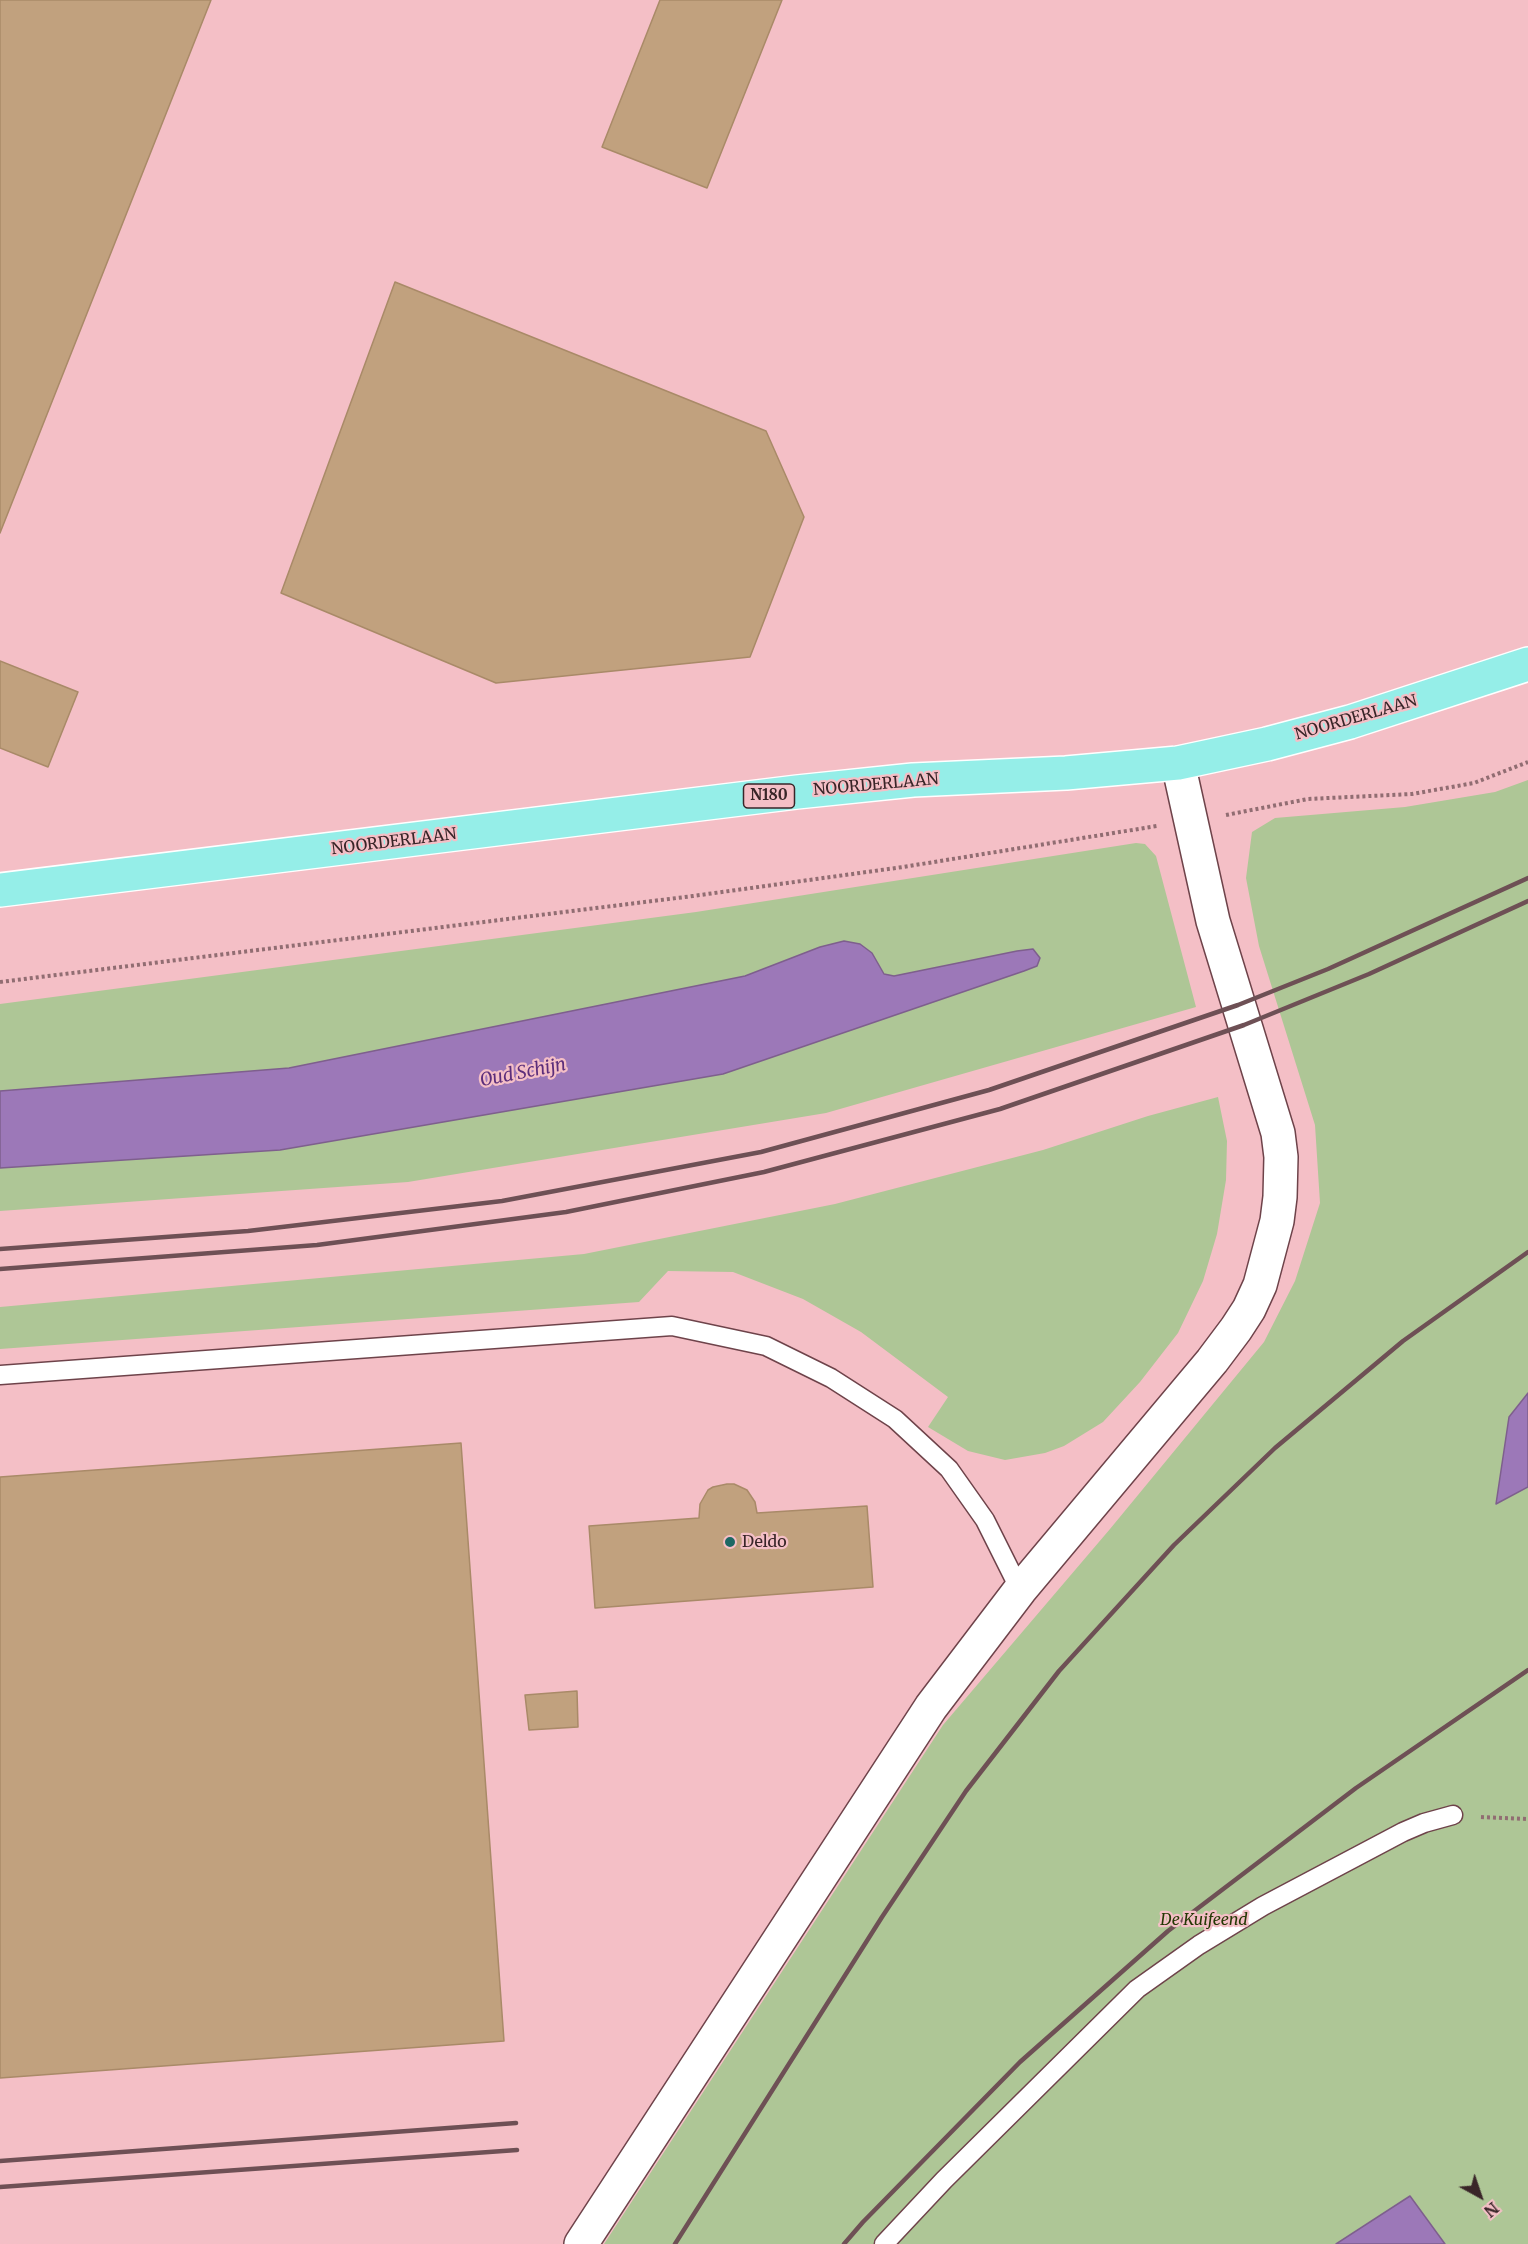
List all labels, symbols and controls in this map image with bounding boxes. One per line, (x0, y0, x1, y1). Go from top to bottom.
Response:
street label: NOORDERLAAN (1293, 691, 1419, 745)
street label: NOORDERLAAN (812, 770, 940, 800)
road number: N180 (744, 784, 794, 808)
street label: NOORDERLAAN (330, 825, 458, 859)
water label: Oud Schijn (478, 1054, 568, 1092)
place label: Deldo (742, 1532, 787, 1552)
marker: Deldo (723, 1535, 737, 1549)
park label: De Kuifeend (1160, 1910, 1248, 1930)
north arrow (1450, 2166, 1510, 2226)
text: N (1480, 2198, 1503, 2222)

